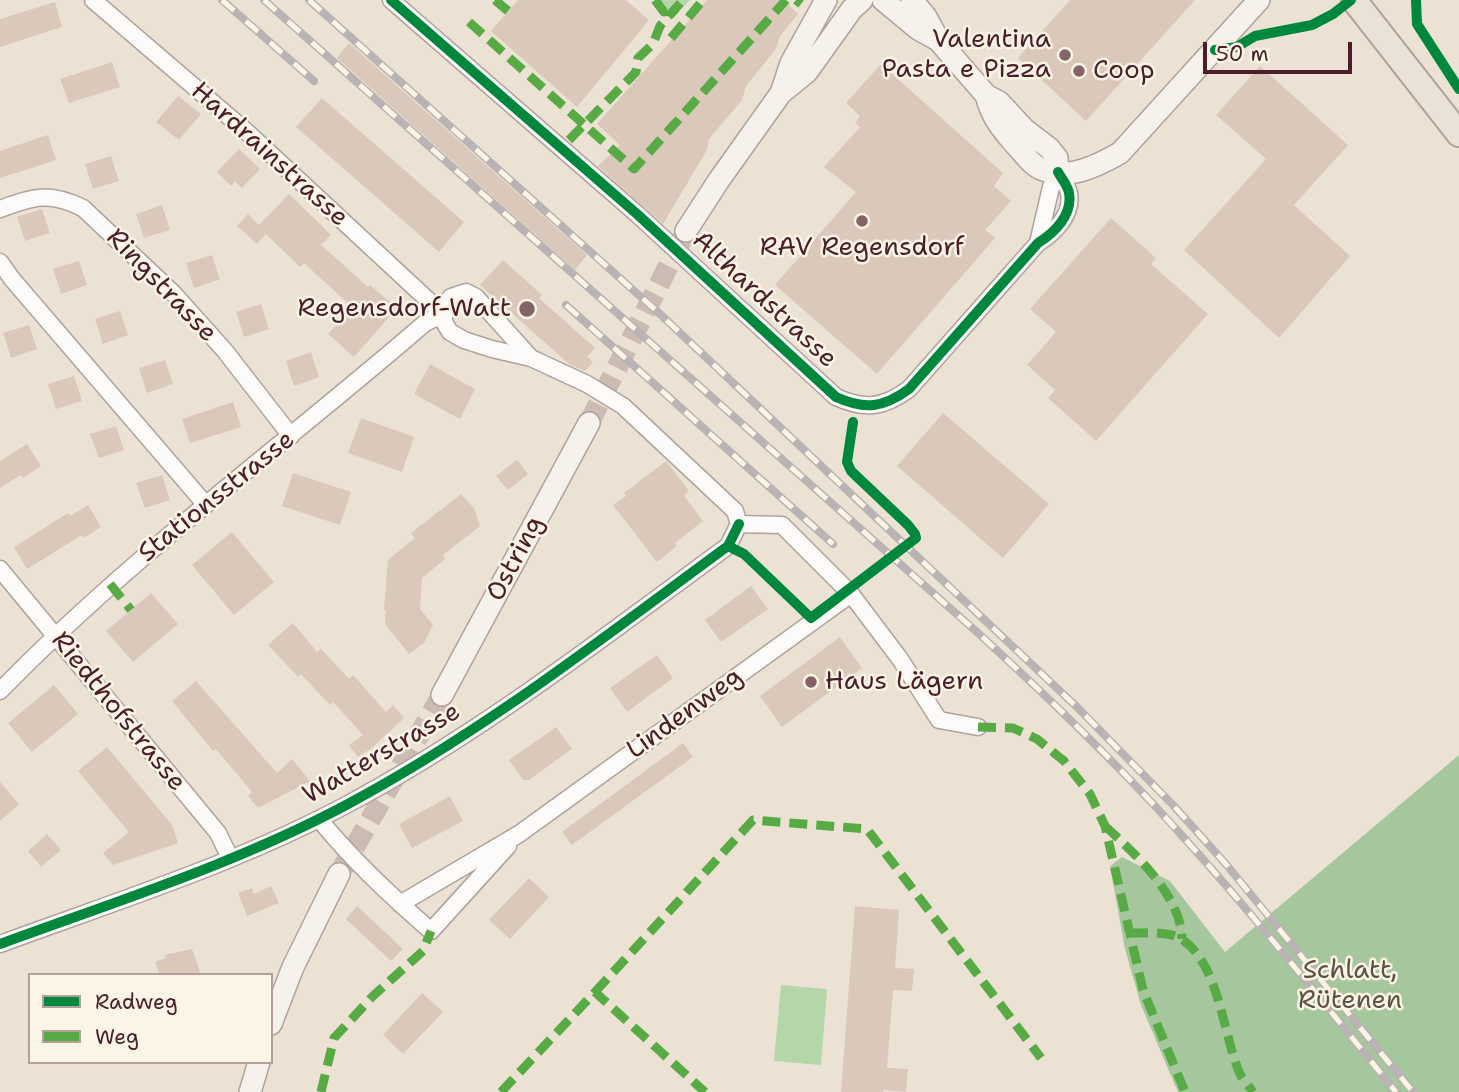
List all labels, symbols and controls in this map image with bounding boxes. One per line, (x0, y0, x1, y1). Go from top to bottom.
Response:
place label: Valentina Pasta e Pizza (882, 24, 1051, 86)
scale bar (1207, 28, 1356, 72)
text: 50 m (1216, 40, 1269, 68)
marker: Valentina Pasta e Pizza (1057, 47, 1073, 63)
place label: Coop (1093, 55, 1155, 87)
marker: Coop (1071, 63, 1087, 79)
street label: Hardrainstrasse (184, 76, 354, 234)
marker: RAV Regensdorf (854, 213, 870, 229)
street label: Ringstrasse (99, 223, 223, 349)
street label: Althardstrasse (685, 225, 843, 375)
place label: RAV Regensdorf (760, 232, 964, 264)
place label: Regensdorf-Watt (298, 293, 511, 325)
marker: Regensdorf-Watt (517, 299, 537, 319)
street label: Stationsstrasse (133, 424, 301, 570)
street label: Ostring (481, 511, 551, 607)
street label: Riedthofstrasse (44, 626, 192, 798)
street label: Lindenweg (621, 662, 749, 766)
place label: Haus Lägern (825, 666, 983, 698)
marker: Haus Lägern (803, 674, 819, 690)
street label: Watterstrasse (298, 696, 466, 812)
park label: Schlatt, Rütenen (1298, 955, 1402, 1016)
legend (28, 973, 273, 1064)
text: Radweg (95, 988, 178, 1016)
text: Weg (95, 1023, 139, 1051)

